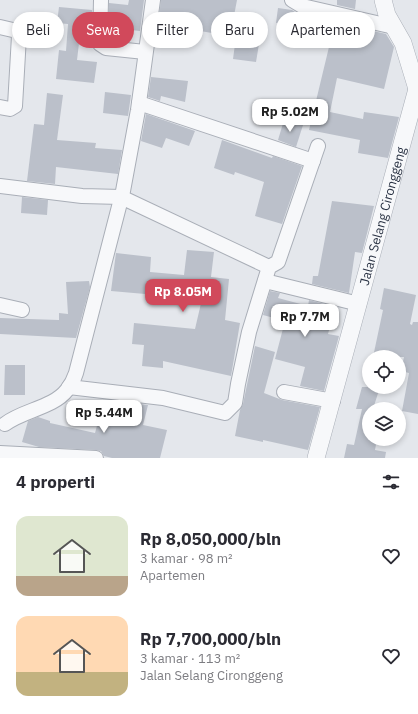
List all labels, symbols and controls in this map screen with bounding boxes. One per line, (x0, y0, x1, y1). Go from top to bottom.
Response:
chip: Beli (12, 12, 64, 48)
chip: Sewa (72, 12, 134, 48)
chip: Filter (142, 12, 203, 48)
chip: Baru (211, 12, 268, 48)
chip: Apartemen (276, 12, 375, 48)
pin: Rp 5.02M (249, 99, 331, 133)
text: Rp 5.02M (261, 103, 319, 120)
street label: Jalan Selang Cironggeng (356, 145, 410, 287)
pin: Rp 8.05M (142, 279, 224, 313)
text: Rp 8.05M (154, 283, 212, 300)
pin: Rp 7.7M (268, 304, 342, 338)
text: Rp 7.7M (280, 308, 330, 325)
map controls (362, 350, 406, 446)
button: locate (362, 350, 406, 394)
pin: Rp 5.44M (63, 400, 145, 434)
button: layers (362, 402, 406, 446)
text: Rp 5.44M (75, 404, 133, 421)
text: 4 properti (16, 471, 95, 493)
icon: filters (380, 471, 402, 493)
text: Rp 8,050,000/bln (140, 528, 281, 550)
icon: home (48, 532, 96, 580)
icon: heart (380, 545, 402, 567)
text: 3 kamar · 98 m² (140, 550, 233, 567)
text: Apartemen (140, 567, 205, 584)
text: Rp 7,700,000/bln (140, 628, 281, 650)
icon: home (48, 632, 96, 680)
icon: heart (380, 645, 402, 667)
text: 3 kamar · 113 m² (140, 650, 240, 667)
text: Jalan Selang Cironggeng (140, 667, 283, 684)

